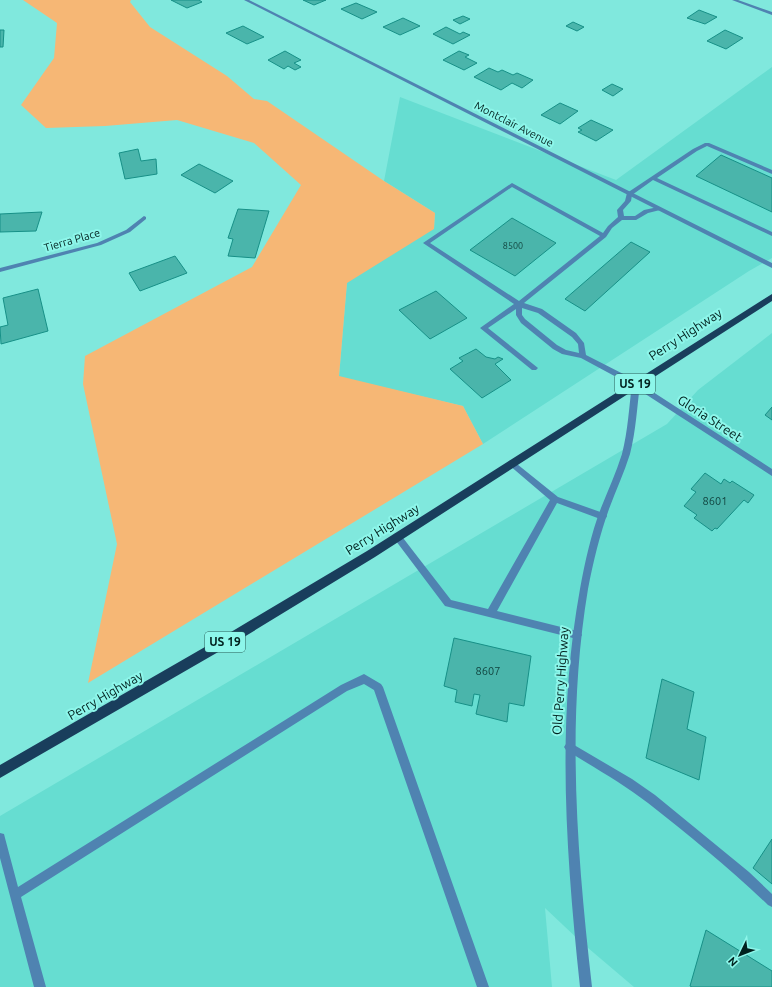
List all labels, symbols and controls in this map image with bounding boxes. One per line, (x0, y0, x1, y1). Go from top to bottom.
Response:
street label: Montclair Avenue (473, 99, 555, 149)
street label: Tierra Place (43, 226, 101, 254)
house number: 8500 (503, 241, 523, 251)
street label: Perry Highway (646, 305, 724, 363)
road number: US 19 (615, 374, 655, 394)
street label: Gloria Street (675, 392, 745, 444)
house number: 8601 (703, 495, 727, 507)
street label: Perry Highway (343, 501, 421, 557)
street label: Old Perry Highway (549, 627, 571, 735)
road number: US 19 (205, 632, 245, 652)
house number: 8607 (476, 665, 500, 677)
street label: Perry Highway (65, 668, 145, 722)
north arrow (720, 935, 760, 975)
text: N (725, 955, 740, 969)

